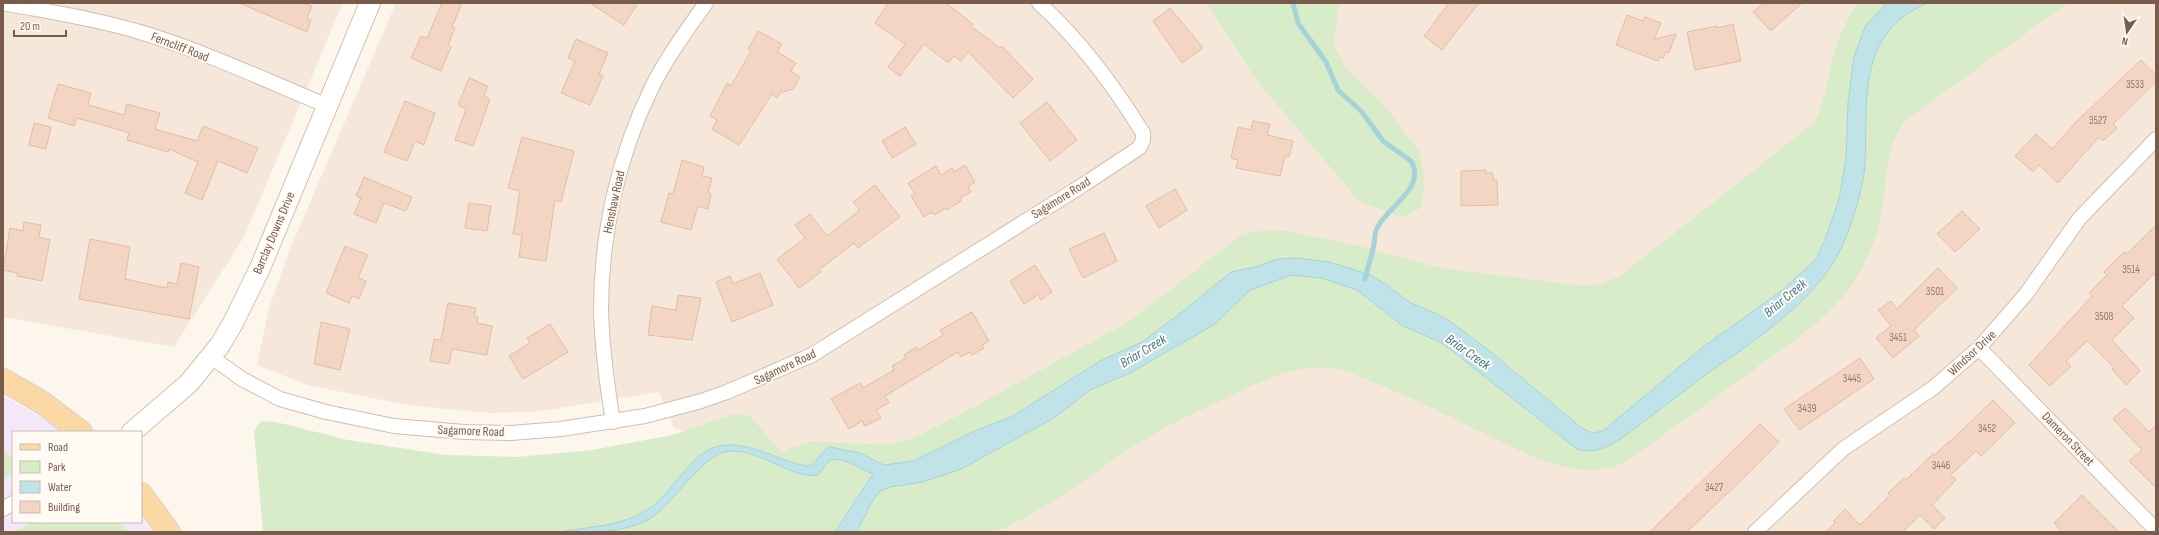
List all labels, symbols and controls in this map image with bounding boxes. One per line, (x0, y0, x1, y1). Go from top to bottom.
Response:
scale bar (14, 12, 66, 38)
north arrow (2107, 12, 2147, 52)
text: 20 m (20, 19, 40, 34)
street label: Ferncliff Road (149, 29, 211, 65)
text: N (2120, 34, 2129, 48)
house number: 3533 (2126, 78, 2145, 91)
house number: 3527 (2089, 114, 2108, 127)
street label: Henshaw Road (600, 169, 628, 235)
street label: Sagamore Road (1028, 174, 1094, 222)
street label: Barclay Downs Drive (249, 189, 299, 277)
house number: 3514 (2122, 263, 2140, 276)
water label: Briar Creek (1760, 275, 1811, 321)
house number: 3501 (1926, 285, 1944, 298)
house number: 3508 (2095, 310, 2114, 323)
street label: Windsor Drive (1944, 327, 2000, 379)
water label: Briar Creek (1117, 330, 1170, 371)
water label: Briar Creek (1442, 330, 1494, 374)
house number: 3451 (1889, 331, 1907, 344)
street label: Sagamore Road (751, 346, 819, 388)
house number: 3445 (1843, 372, 1861, 385)
house number: 3439 (1798, 402, 1816, 415)
street label: Dameron Street (2038, 409, 2098, 469)
street label: Sagamore Road (437, 422, 505, 440)
house number: 3452 (1978, 422, 1997, 435)
legend (12, 431, 142, 523)
text: Road (48, 440, 68, 455)
house number: 3446 (1932, 459, 1951, 472)
text: Park (48, 460, 66, 475)
text: Water (48, 480, 72, 495)
house number: 3427 (1705, 481, 1724, 494)
text: Building (48, 500, 80, 515)

